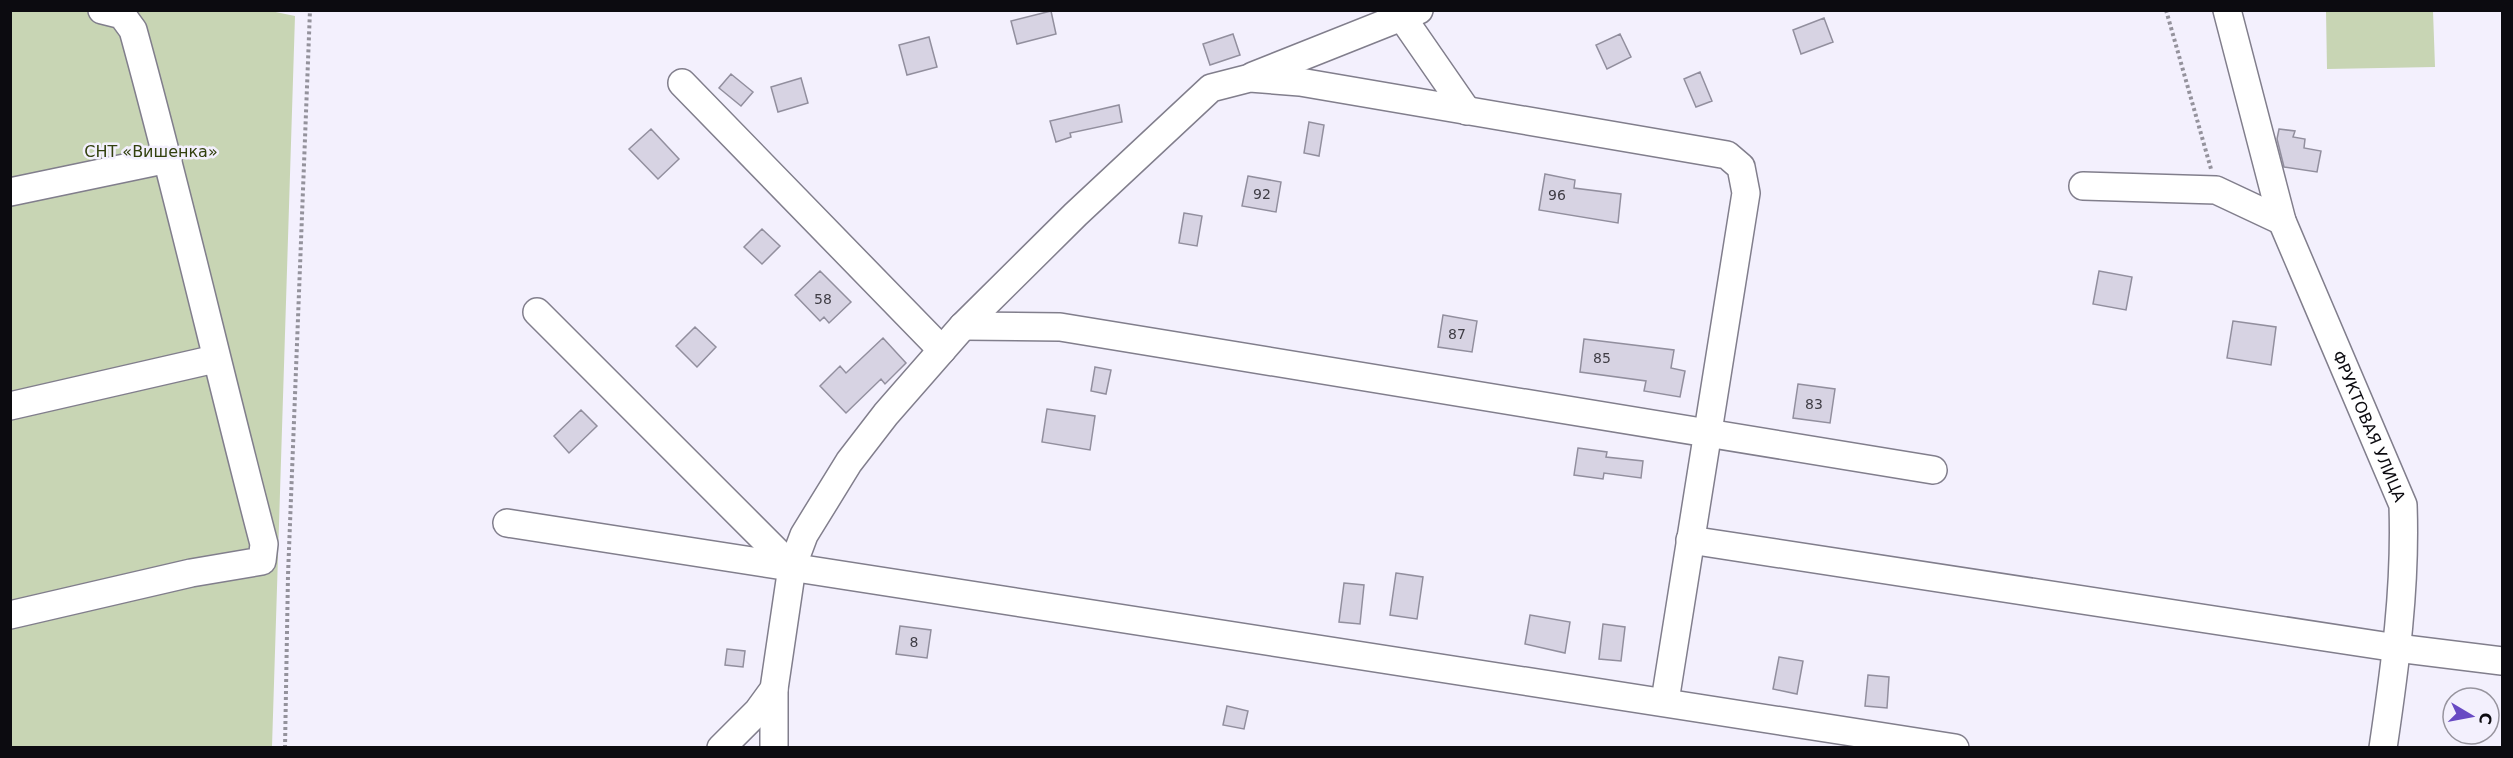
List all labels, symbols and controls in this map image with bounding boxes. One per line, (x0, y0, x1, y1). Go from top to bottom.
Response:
park label: СНТ «Вишенка» (84, 142, 218, 161)
house number: 92 (1253, 186, 1271, 202)
house number: 96 (1548, 187, 1566, 203)
house number: 58 (814, 291, 832, 307)
house number: 87 (1448, 326, 1466, 342)
street label: ФРУКТОВАЯ УЛИЦА (2329, 348, 2410, 504)
house number: 85 (1593, 350, 1611, 366)
house number: 83 (1805, 396, 1823, 412)
house number: 8 (910, 634, 918, 650)
north arrow (2441, 686, 2501, 746)
text: С (2475, 711, 2496, 726)

